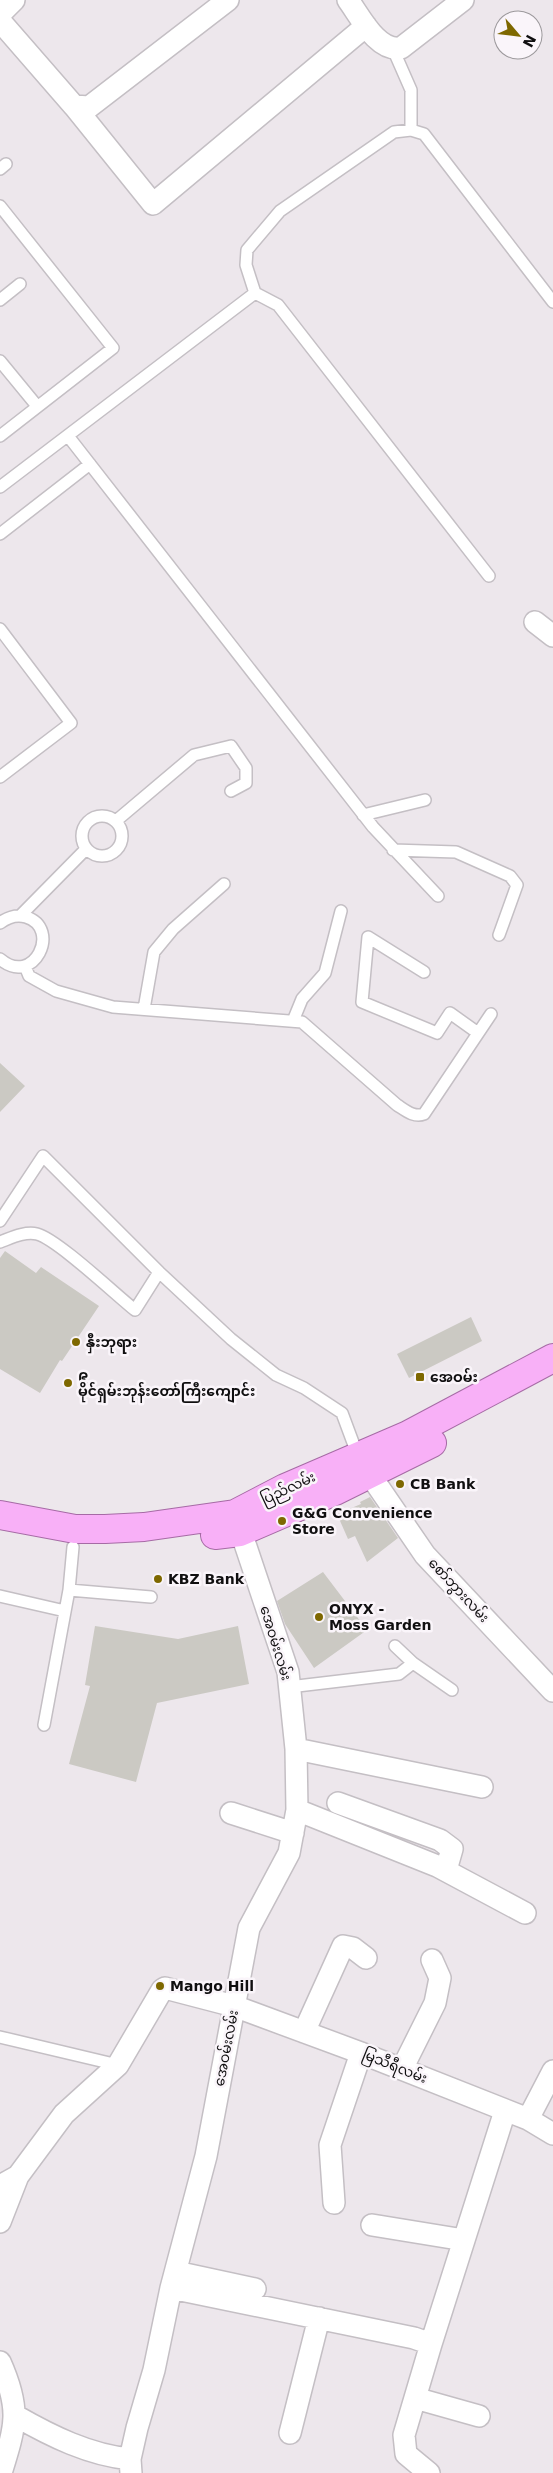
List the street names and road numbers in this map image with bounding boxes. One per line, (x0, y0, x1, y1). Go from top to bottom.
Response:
street label: ပြည်လမ်း (257, 1467, 319, 1511)
street label: စော်ဘွားလမ်း (423, 1553, 494, 1627)
street label: အေဝမ်းလမ်း (257, 1603, 297, 1682)
street label: အေဝမ်းလမ်း (209, 2008, 241, 2088)
street label: မြသီရီလမ်း (359, 2044, 430, 2090)

